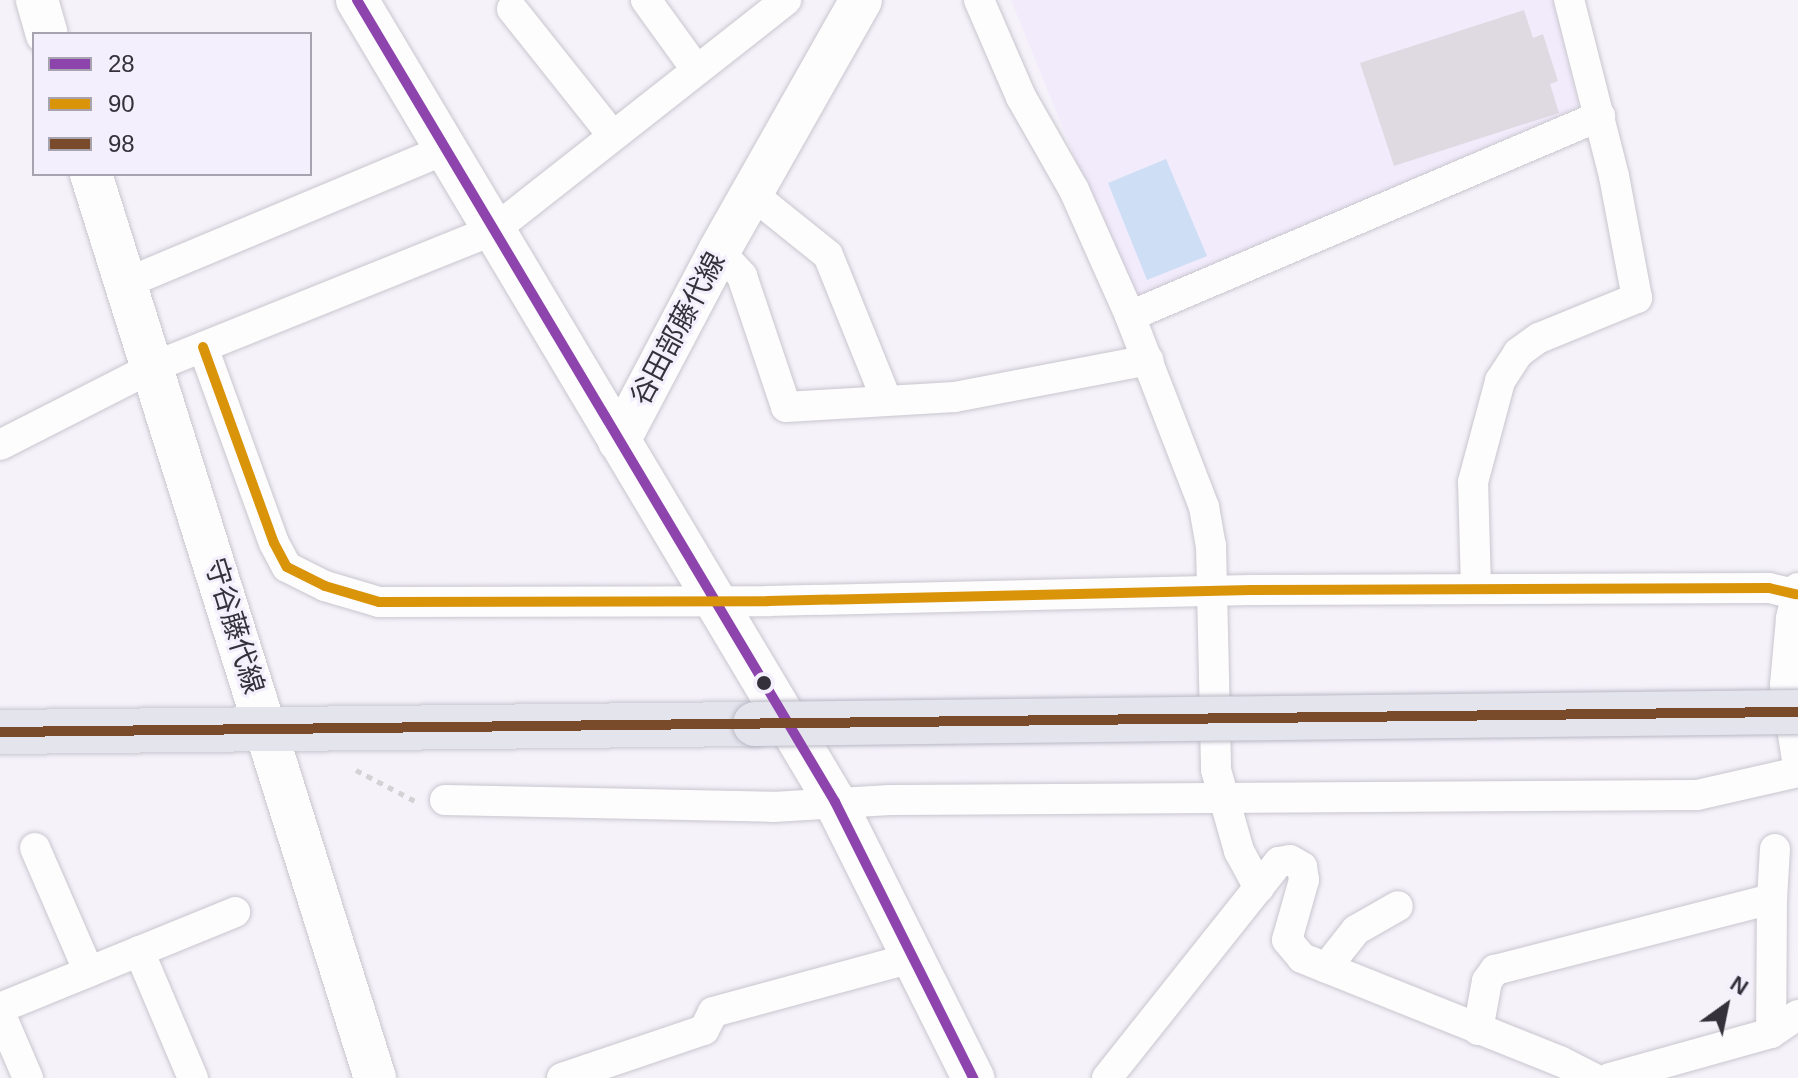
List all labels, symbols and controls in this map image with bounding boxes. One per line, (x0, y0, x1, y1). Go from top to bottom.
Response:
legend (32, 32, 312, 176)
text: 28 (108, 50, 135, 77)
text: 90 (108, 90, 135, 117)
text: 98 (108, 130, 135, 157)
street label: 谷田部藤代線 (624, 247, 732, 411)
street label: 守谷藤代線 (197, 554, 271, 698)
unlabelled marker (756, 675, 772, 691)
north arrow (1686, 966, 1766, 1046)
text: N (1726, 971, 1753, 1000)

